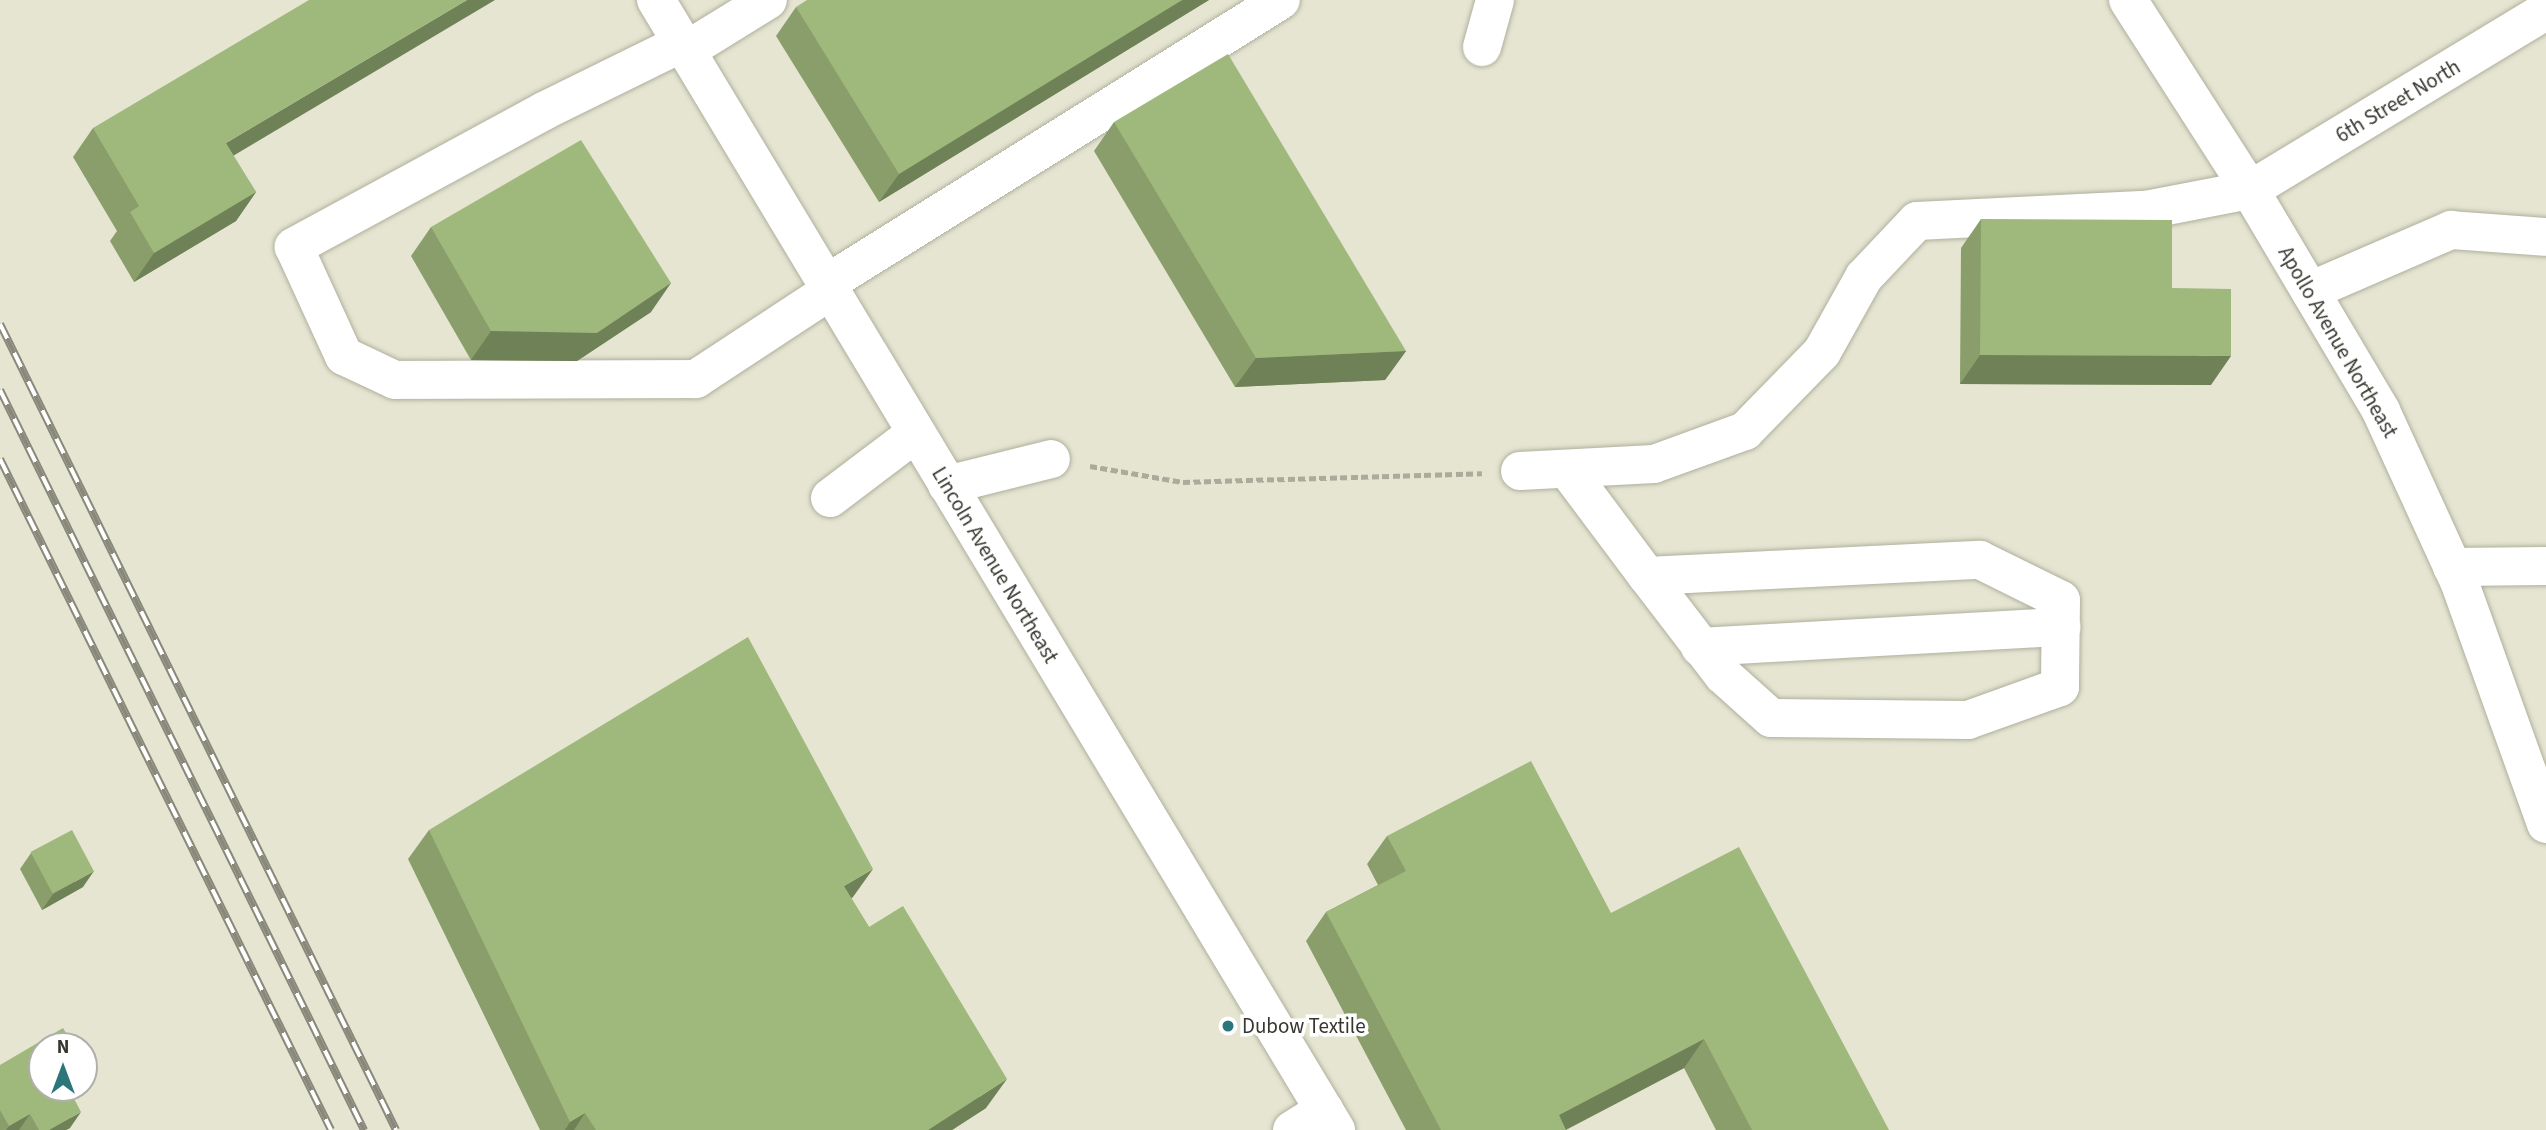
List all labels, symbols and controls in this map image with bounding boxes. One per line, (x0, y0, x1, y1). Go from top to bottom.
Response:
street label: 6th Street North (2331, 54, 2465, 148)
street label: Apollo Avenue Northeast (2273, 242, 2403, 442)
street label: Lincoln Avenue Northeast (926, 462, 1064, 668)
place label: Dubow Textile (1242, 1013, 1366, 1039)
marker: Dubow Textile (1220, 1018, 1236, 1034)
north arrow (28, 1032, 98, 1102)
text: N (57, 1034, 69, 1061)

